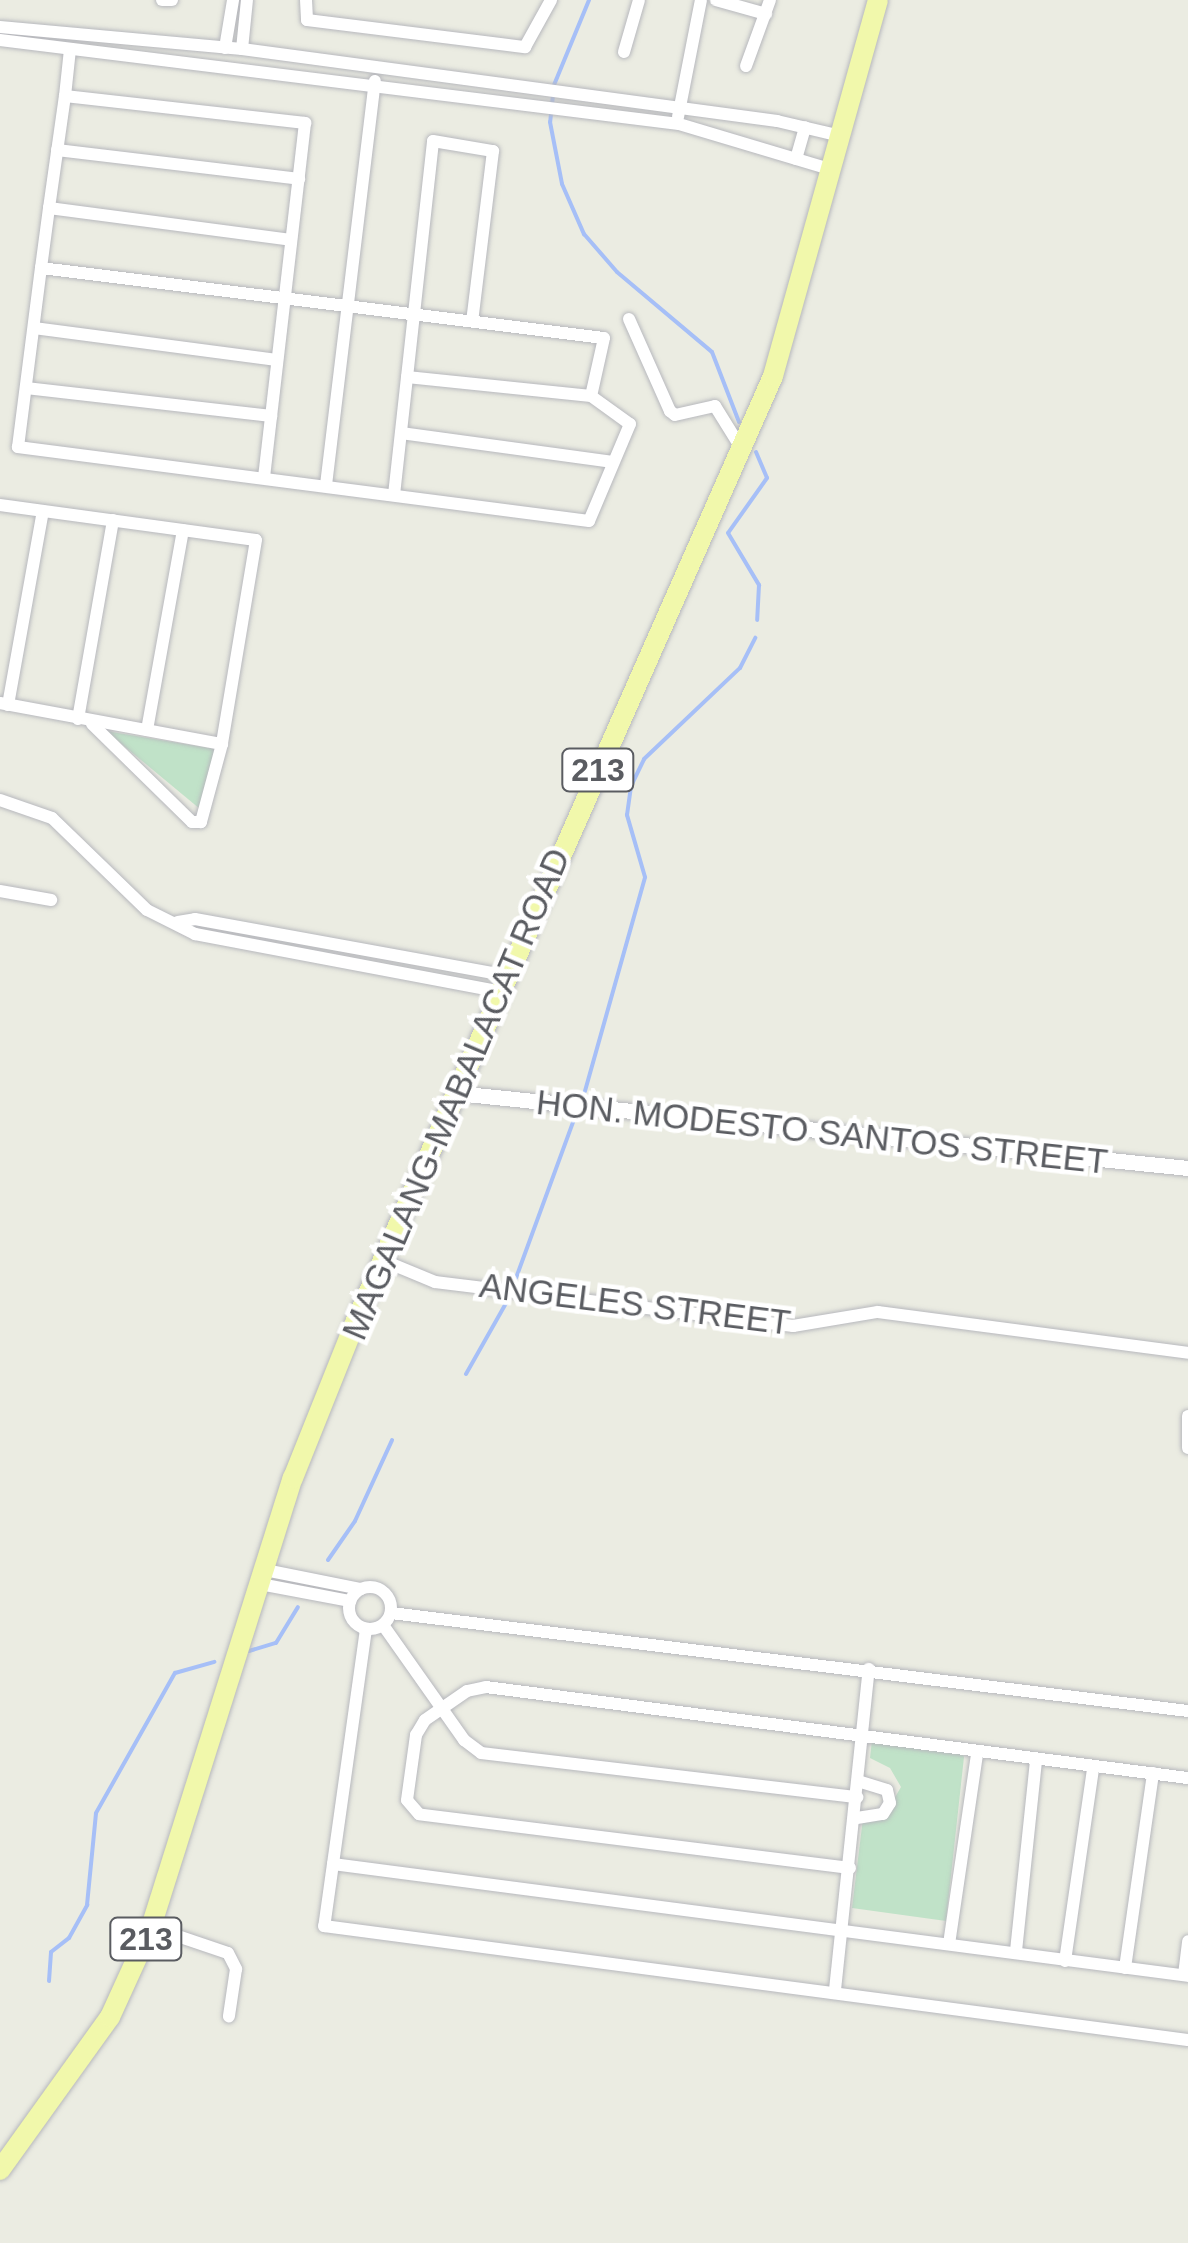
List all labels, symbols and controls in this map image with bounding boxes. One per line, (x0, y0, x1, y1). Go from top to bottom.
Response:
road number: 213 (560, 743, 636, 797)
street label: MAGALANG-MABALACAT ROAD (333, 842, 579, 1346)
street label: HON. MODESTO SANTOS STREET (534, 1081, 1110, 1183)
street label: ANGELES STREET (477, 1264, 793, 1344)
road number: 213 (108, 1912, 184, 1966)

